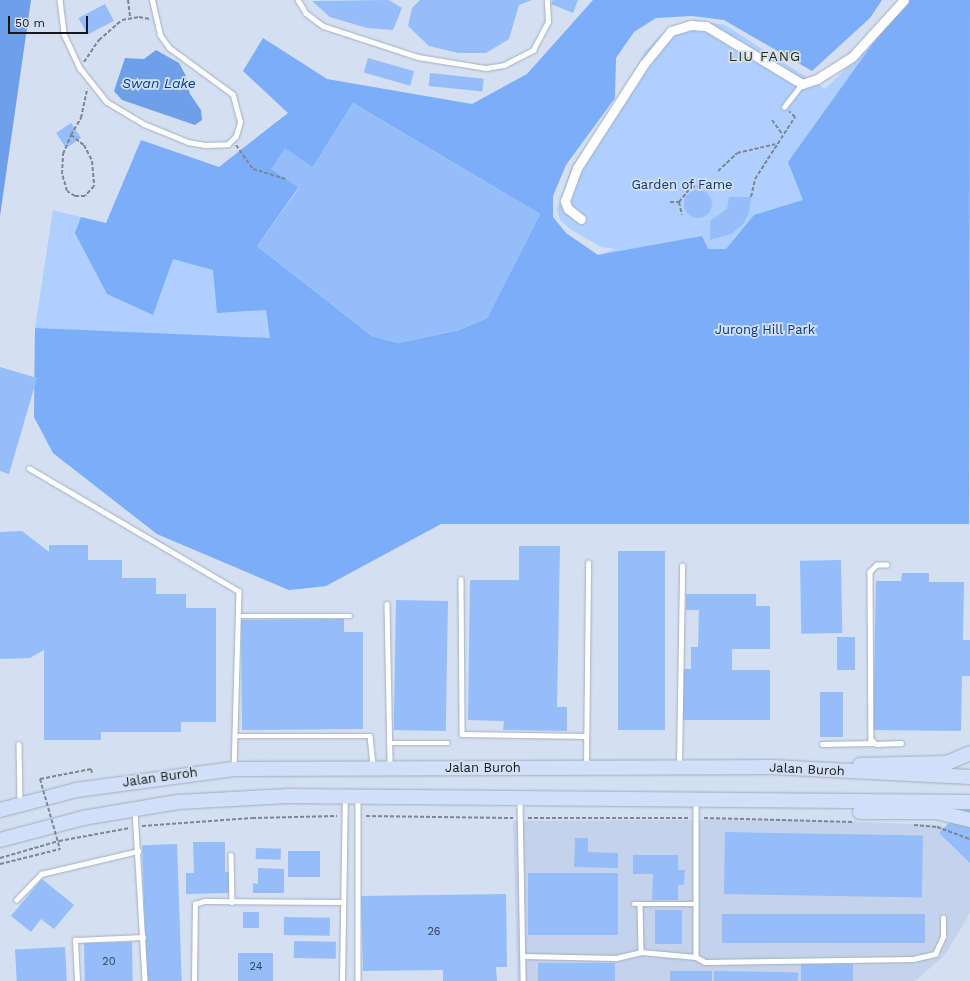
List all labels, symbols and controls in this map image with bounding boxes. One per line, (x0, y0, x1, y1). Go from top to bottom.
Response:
scale bar (10, 8, 90, 34)
text: 50 m (15, 16, 45, 30)
district label: LIU FANG (729, 48, 801, 64)
water label: Swan Lake (122, 75, 196, 91)
park label: Garden of Fame (631, 177, 733, 193)
park label: Jurong Hill Park (715, 322, 815, 338)
street label: Jalan Buroh (445, 760, 521, 776)
street label: Jalan Buroh (769, 760, 845, 780)
street label: Jalan Buroh (121, 765, 199, 791)
house number: 26 (427, 925, 441, 939)
house number: 20 (102, 955, 116, 969)
house number: 24 (250, 960, 262, 974)

